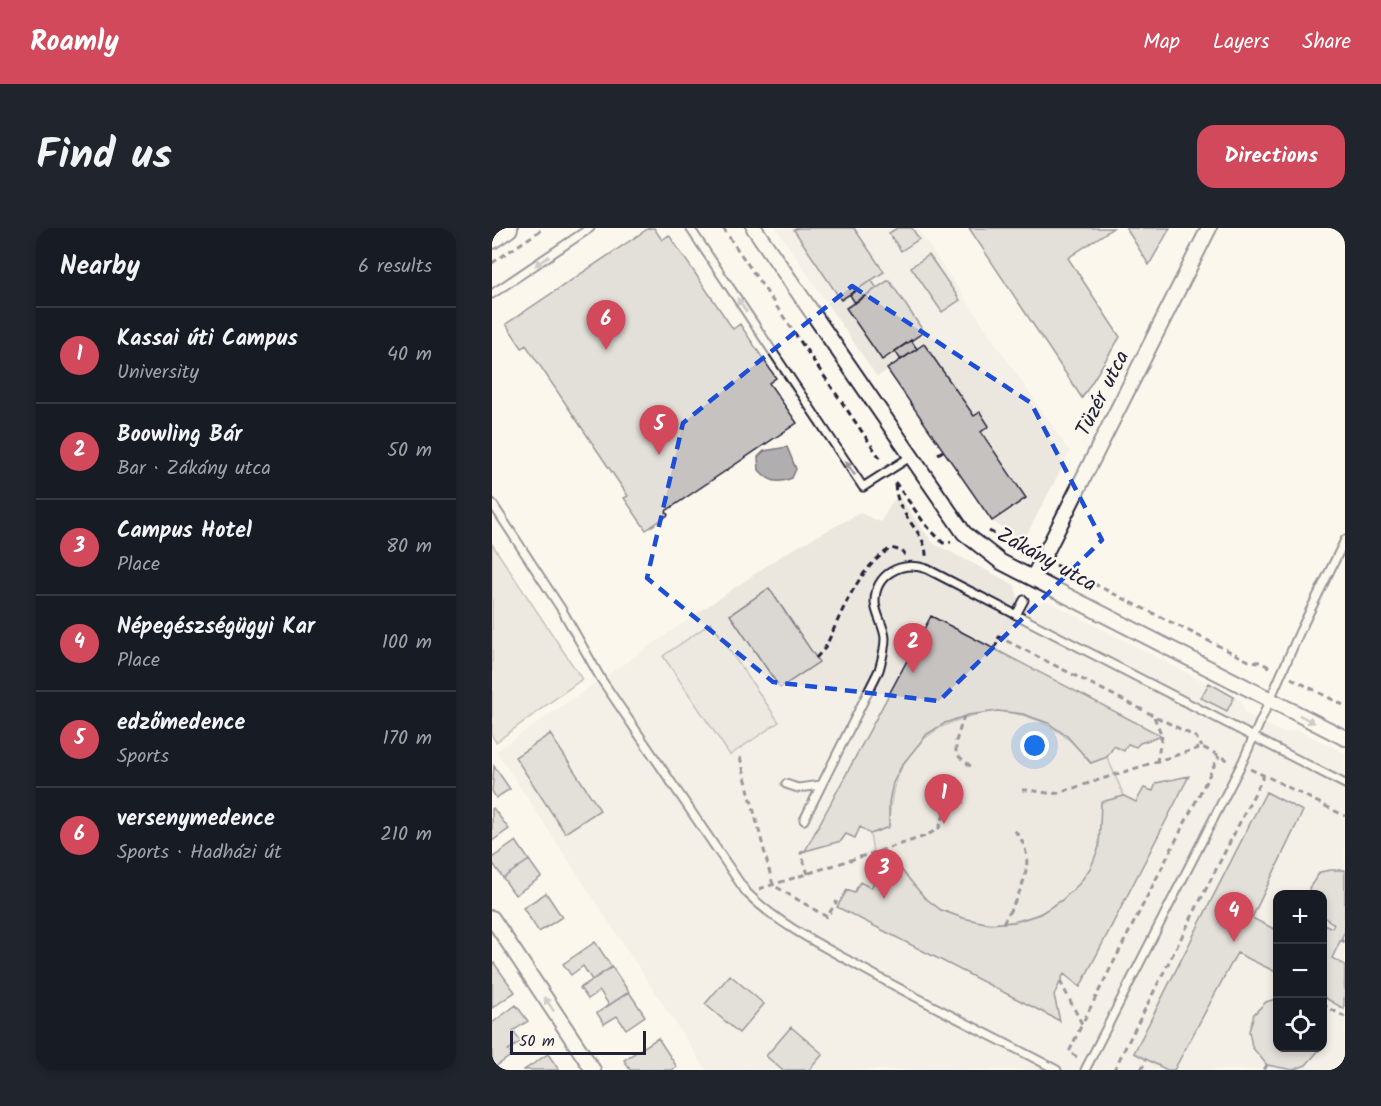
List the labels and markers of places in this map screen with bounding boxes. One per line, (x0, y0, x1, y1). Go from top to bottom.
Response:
pin: 6 (586, 300, 626, 350)
pin: 5 (640, 406, 678, 455)
pin: 2 (894, 624, 932, 673)
pin: 1 (924, 774, 964, 824)
pin: 3 (864, 850, 904, 899)
pin: 4 (1214, 892, 1254, 942)

